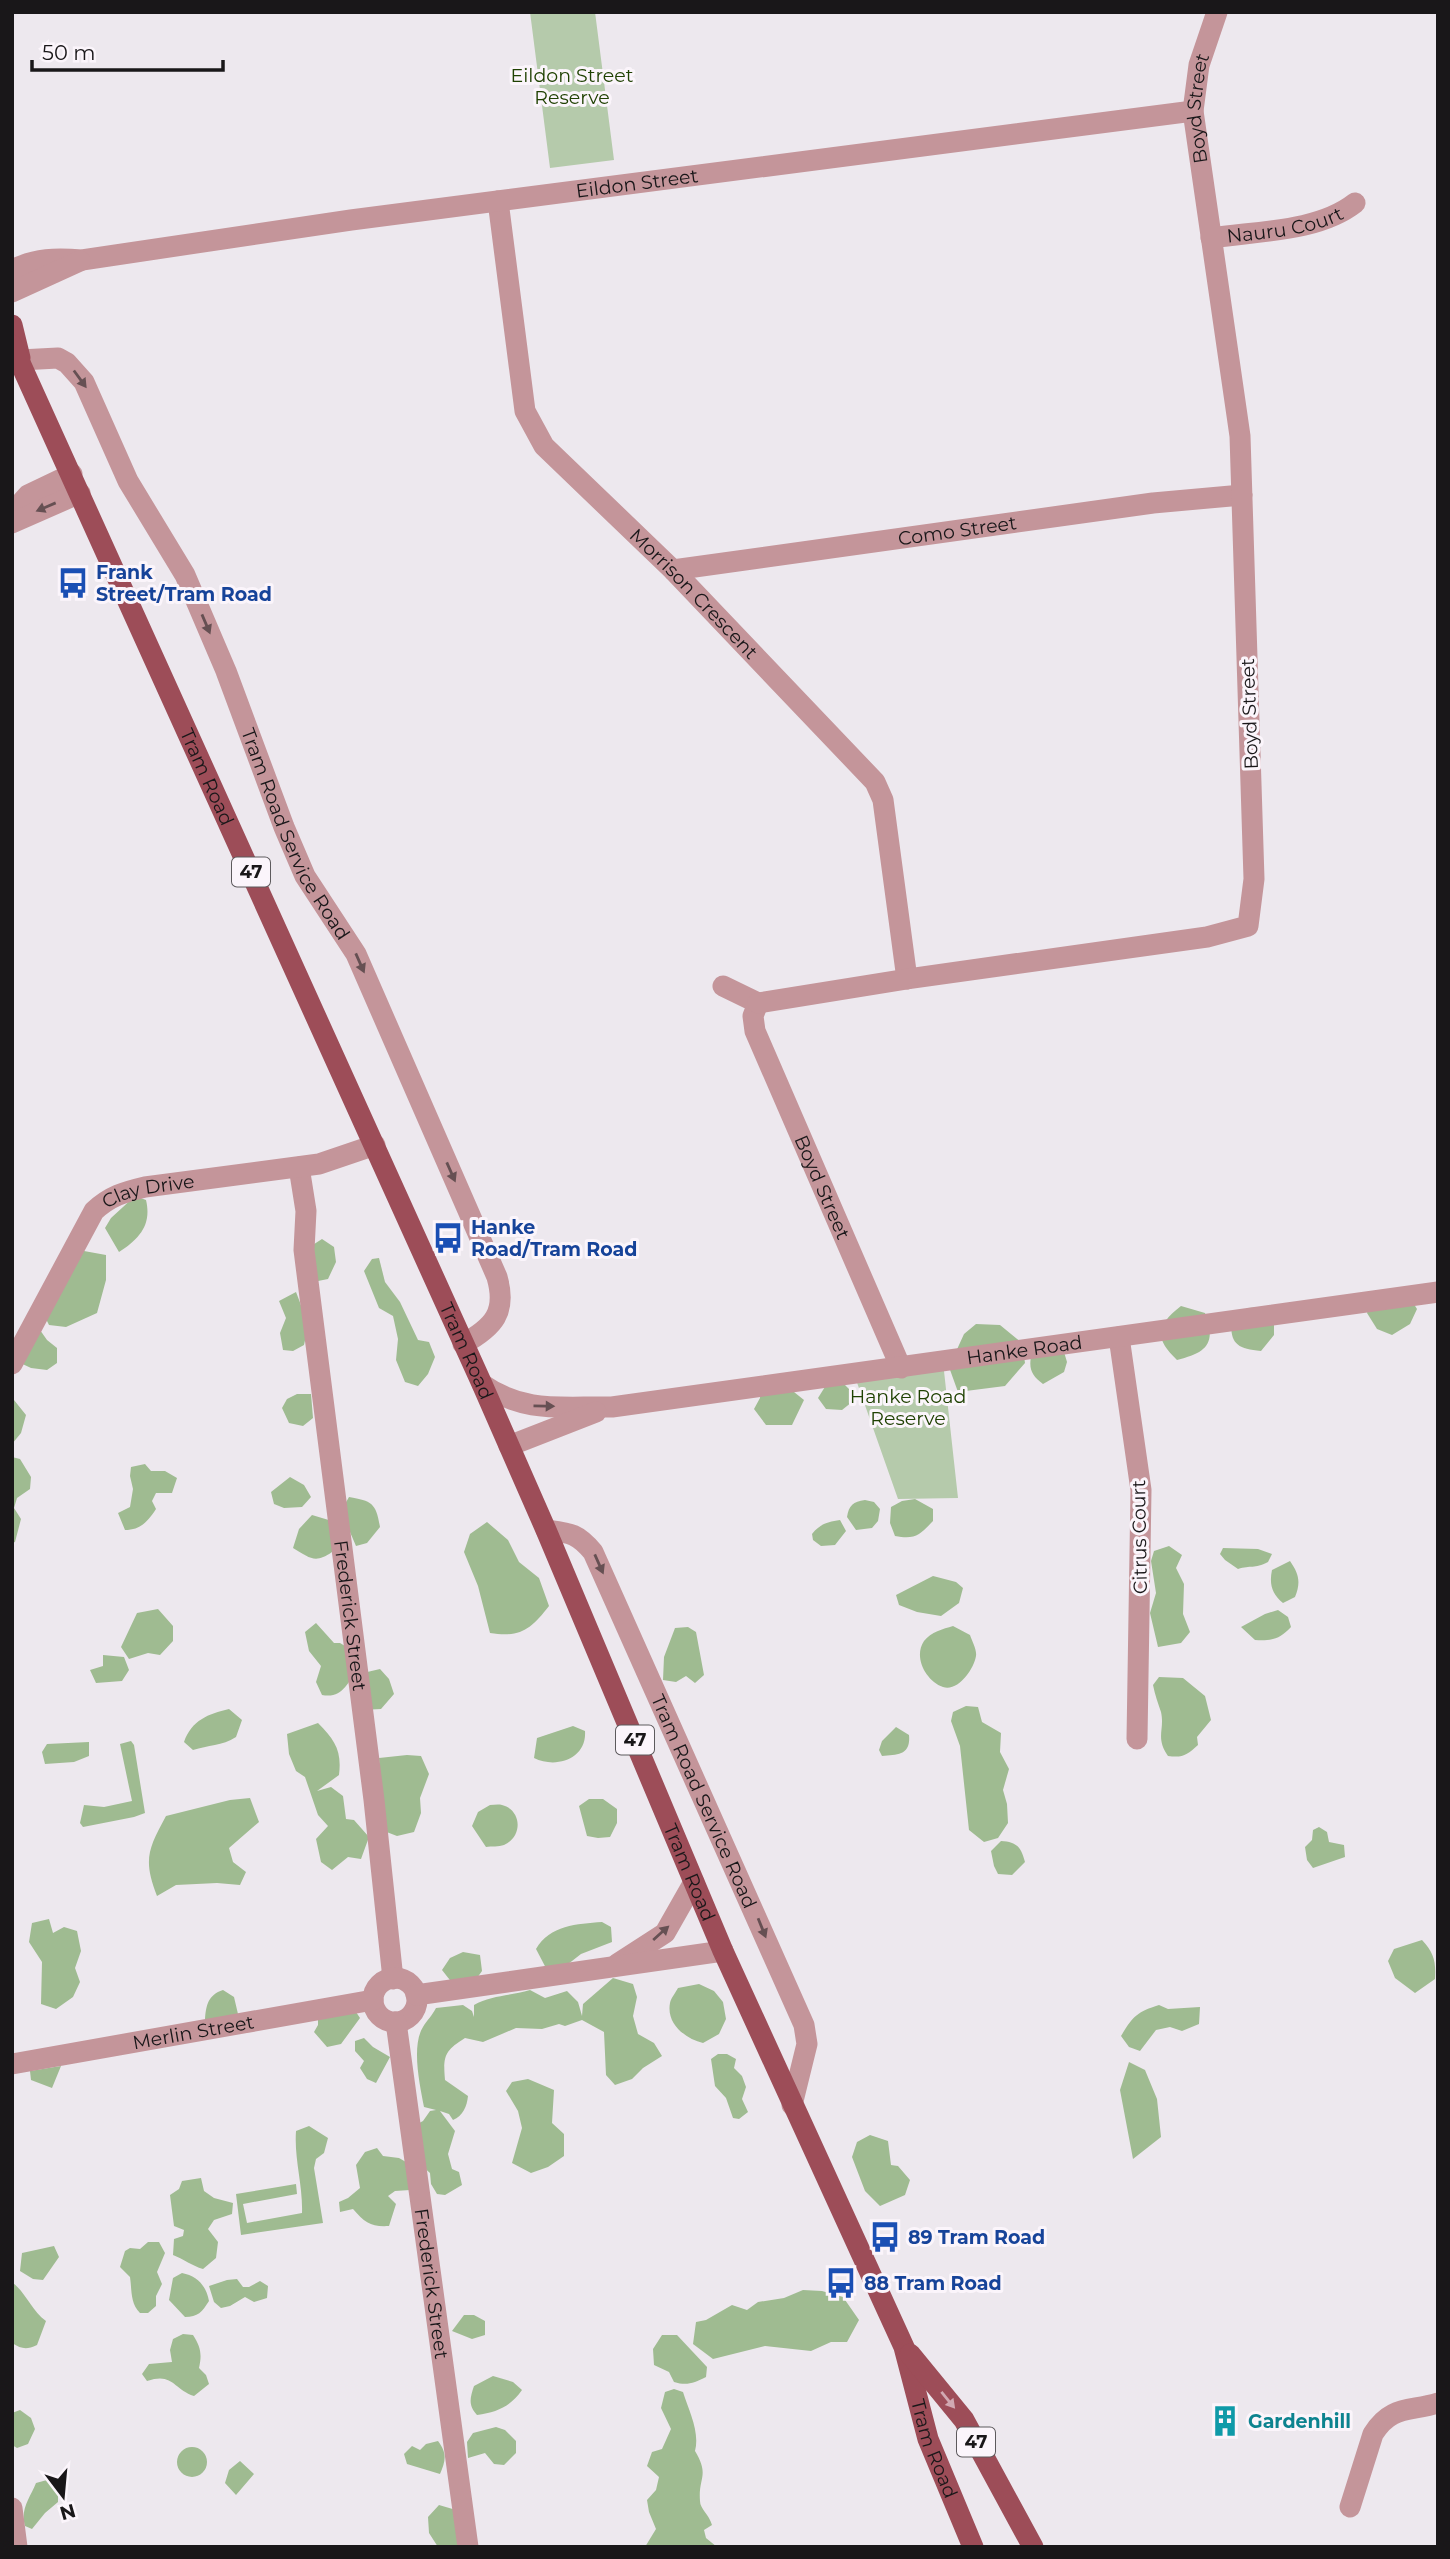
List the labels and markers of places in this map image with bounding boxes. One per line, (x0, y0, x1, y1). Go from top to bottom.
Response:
place label: Frank Street/Tram Road (96, 561, 272, 606)
bus stop icon: Frank Street/Tram Road (56, 566, 90, 600)
place label: Hanke Road/Tram Road (471, 1216, 637, 1261)
bus stop icon: Hanke Road/Tram Road (431, 1221, 465, 1255)
bus stop icon: 89 Tram Road (868, 2220, 902, 2254)
place label: 89 Tram Road (908, 2226, 1045, 2249)
bus stop icon: 88 Tram Road (824, 2266, 858, 2300)
place label: 88 Tram Road (864, 2272, 1002, 2295)
building icon: Gardenhill (1208, 2404, 1242, 2438)
place label: Gardenhill (1248, 2410, 1351, 2433)

